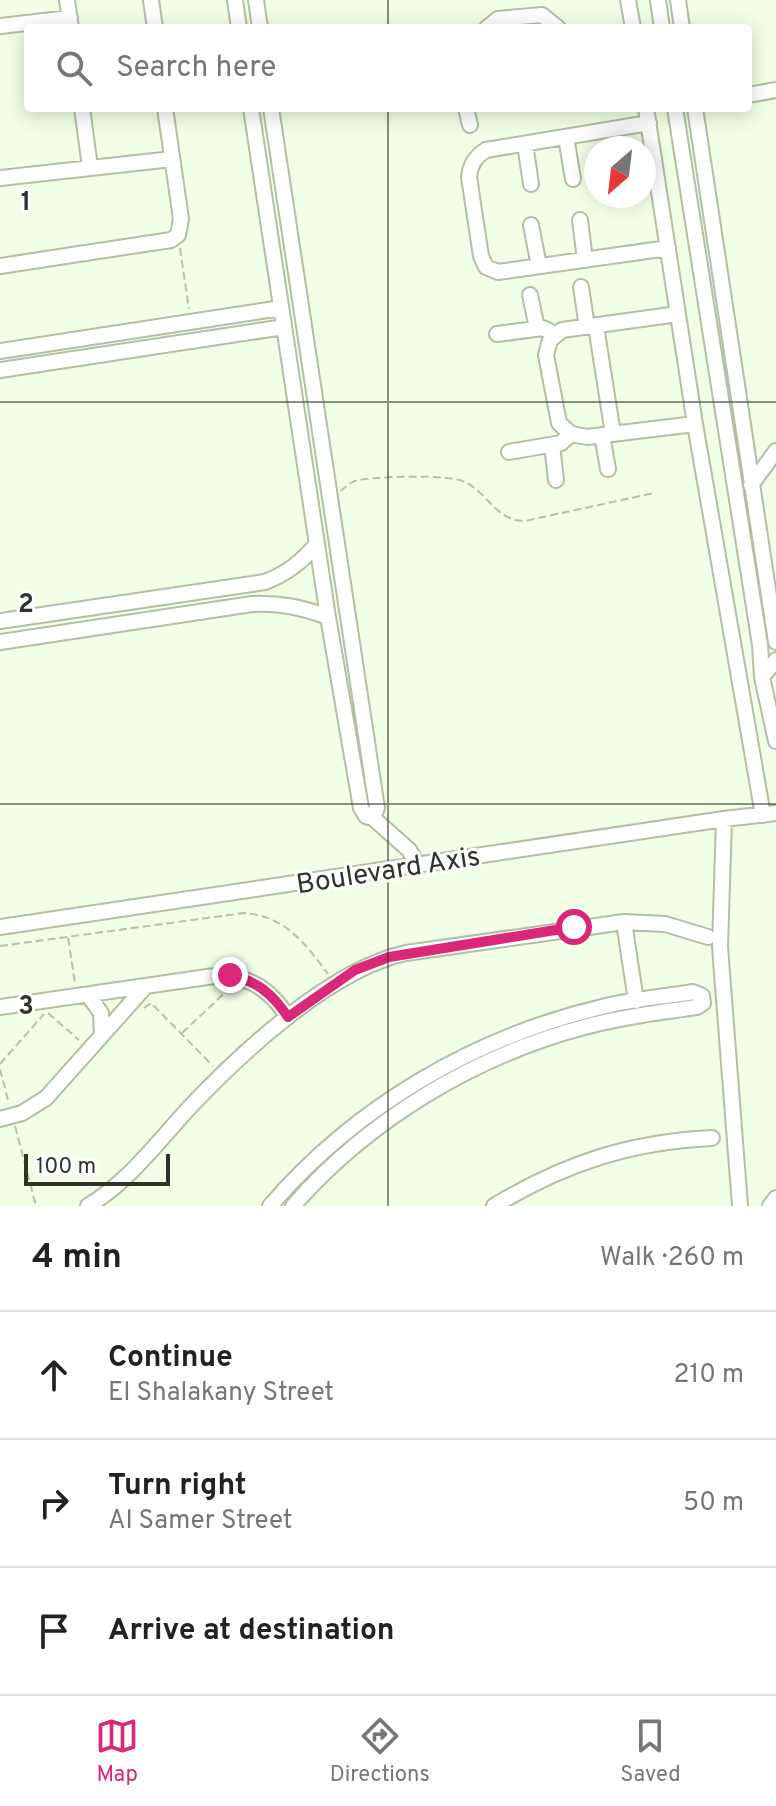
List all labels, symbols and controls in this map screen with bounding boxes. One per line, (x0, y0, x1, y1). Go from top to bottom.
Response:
search box (24, 24, 752, 112)
icon: search (52, 46, 96, 90)
text: Search here (116, 50, 276, 87)
north arrow (584, 136, 656, 208)
text: 1 (21, 187, 31, 220)
text: 2 (18, 589, 34, 622)
street label: Boulevard Axis (294, 840, 483, 904)
route start (556, 909, 592, 945)
route end (212, 957, 248, 993)
text: 3 (18, 991, 34, 1024)
scale bar (24, 1150, 170, 1186)
text: 100 m (36, 1154, 96, 1181)
text: 4 min (32, 1237, 122, 1280)
text: Walk · 260 m (600, 1242, 744, 1275)
text: Continue (108, 1340, 233, 1377)
icon: ahead (32, 1353, 76, 1397)
text: 210 m (674, 1359, 744, 1392)
text: El Shalakany Street (108, 1377, 334, 1410)
text: Turn right (108, 1468, 246, 1505)
icon: right (32, 1481, 76, 1525)
text: 50 m (683, 1487, 744, 1520)
text: Al Samer Street (108, 1505, 293, 1538)
icon: arrive (32, 1609, 76, 1653)
text: Arrive at destination (108, 1613, 394, 1650)
tab: Map (95, 1714, 139, 1789)
tab: Directions (330, 1714, 430, 1789)
tab: Saved (620, 1714, 681, 1789)

